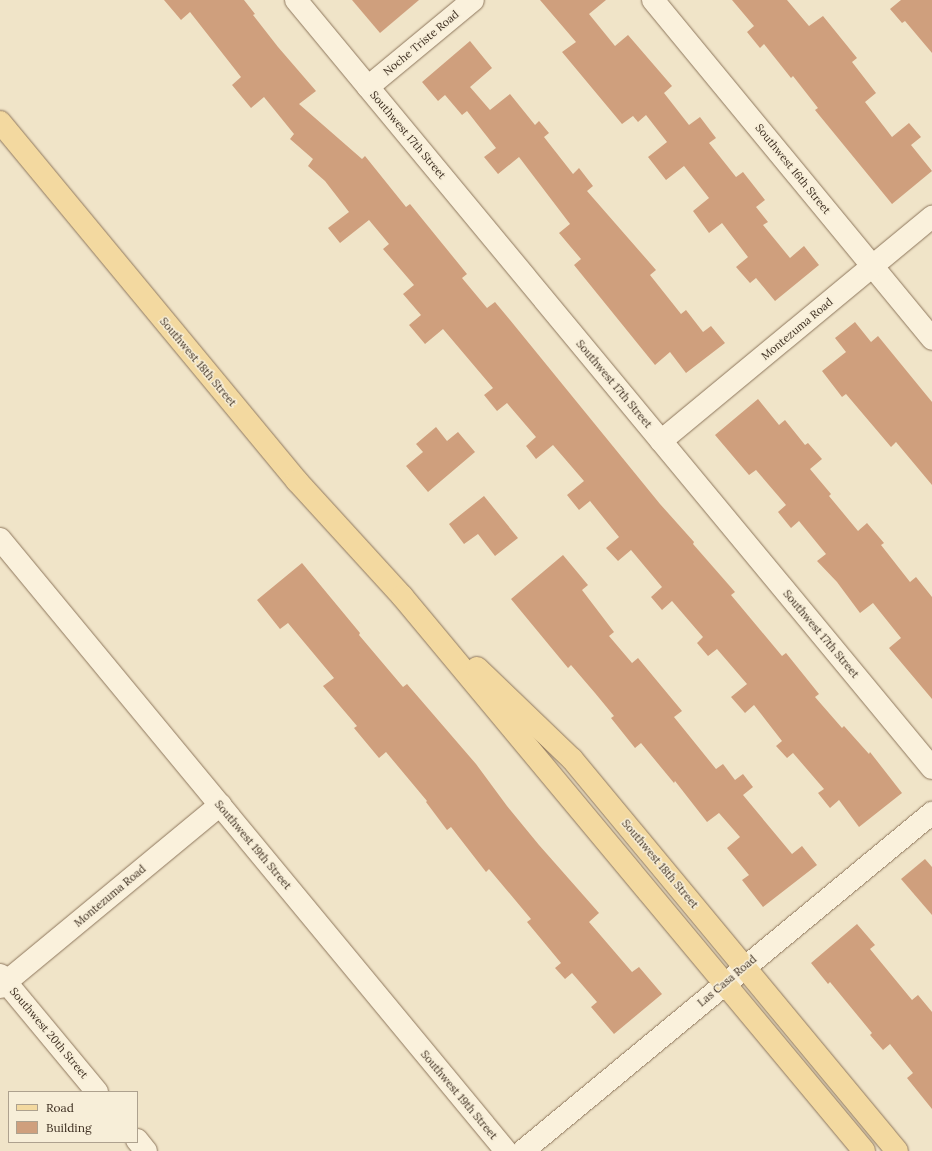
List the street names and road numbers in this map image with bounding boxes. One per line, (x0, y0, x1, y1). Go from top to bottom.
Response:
street label: Noche Triste Road (381, 8, 461, 78)
street label: Southwest 17th Street (367, 88, 449, 182)
street label: Southwest 16th Street (753, 121, 833, 217)
street label: Montezuma Road (759, 295, 835, 363)
street label: Southwest 18th Street (157, 315, 239, 409)
street label: Southwest 17th Street (573, 337, 655, 431)
street label: Southwest 17th Street (780, 587, 862, 681)
street label: Southwest 19th Street (212, 798, 294, 892)
street label: Southwest 18th Street (619, 817, 701, 911)
street label: Montezuma Road (72, 862, 148, 930)
street label: Las Casa Road (695, 953, 759, 1009)
street label: Southwest 20th Street (7, 985, 91, 1081)
street label: Southwest 19th Street (418, 1048, 500, 1142)

